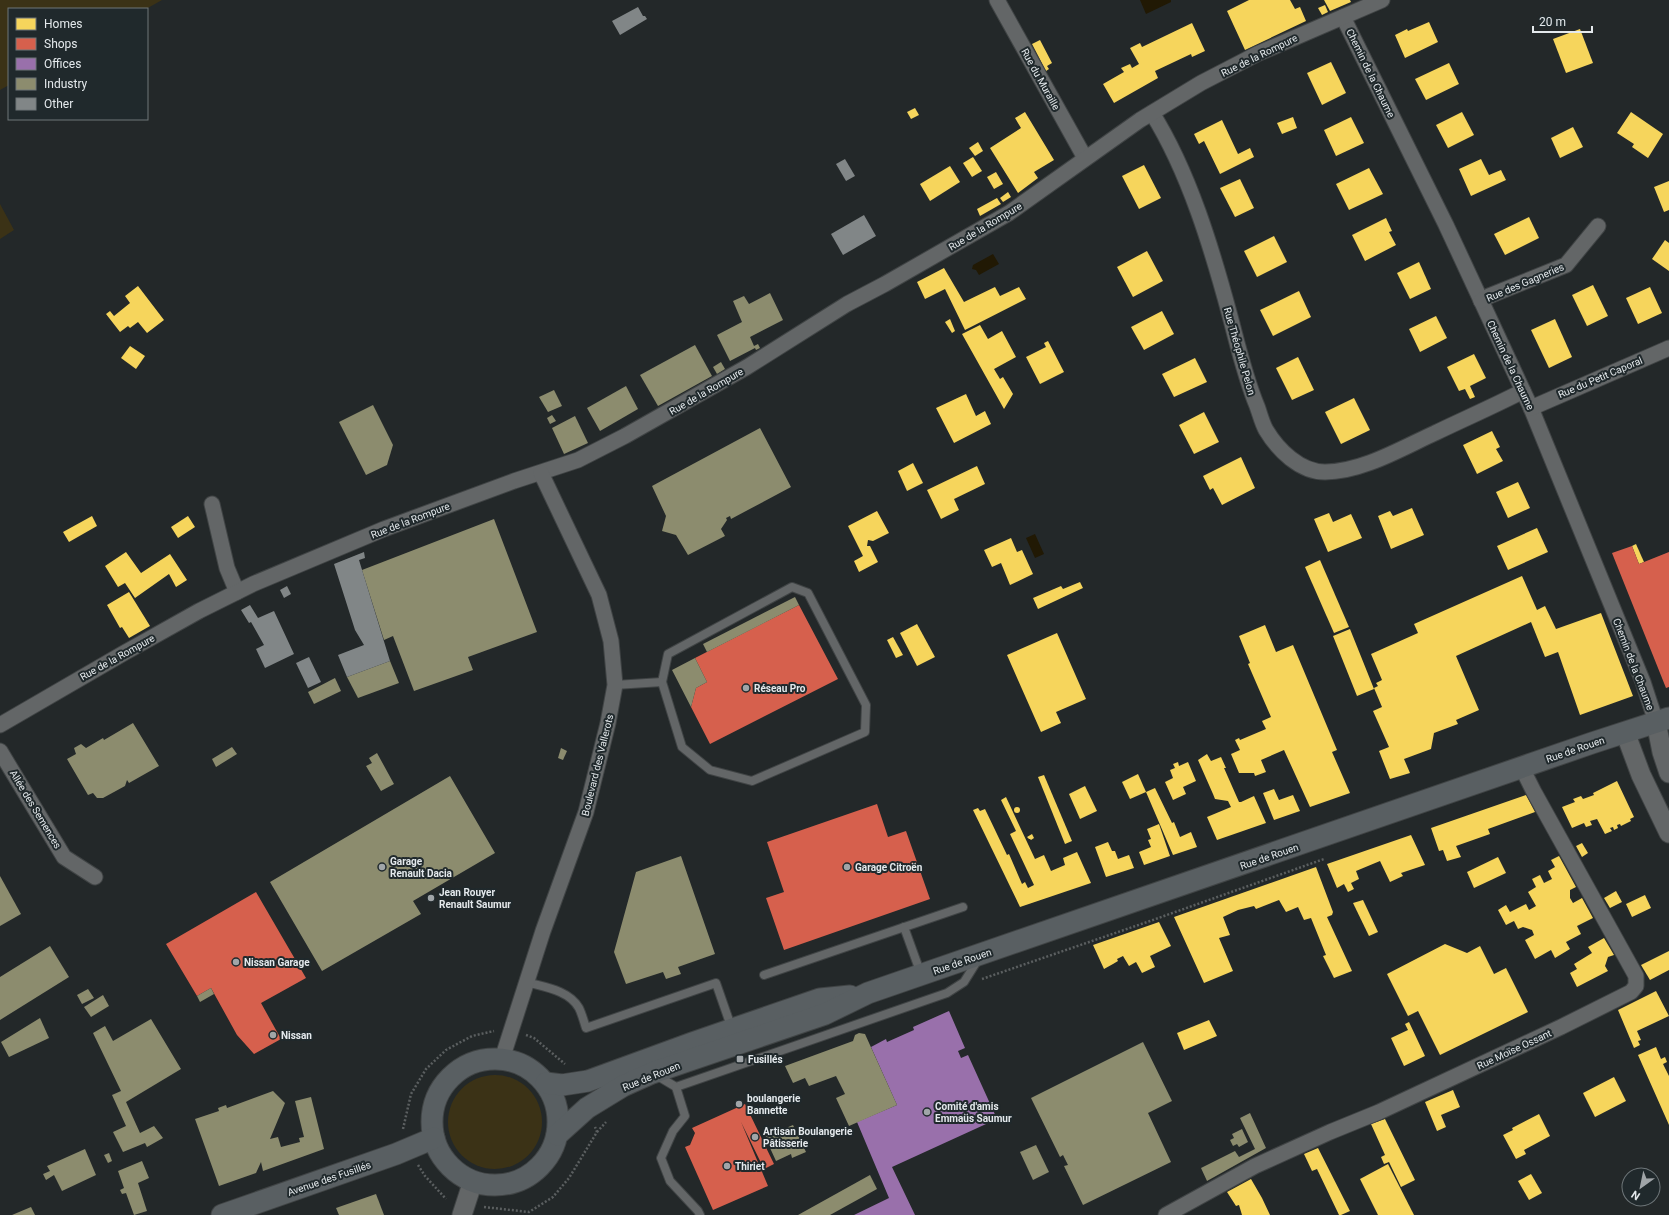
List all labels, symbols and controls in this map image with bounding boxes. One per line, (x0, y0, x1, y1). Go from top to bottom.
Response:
legend (8, 8, 148, 120)
scale bar (1533, 8, 1592, 34)
text: 20 m (1539, 15, 1566, 29)
text: Homes (44, 17, 82, 31)
street label: Chemin de la Chaume (1344, 27, 1397, 119)
street label: Rue de la Rompure (1219, 32, 1299, 79)
text: Shops (44, 37, 78, 51)
street label: Rue du Muraille (1019, 47, 1062, 112)
text: Offices (44, 57, 81, 71)
text: Industry (44, 77, 88, 91)
text: Other (44, 97, 73, 111)
street label: Rue de la Rompure (947, 200, 1024, 253)
street label: Rue des Gagneries (1485, 261, 1566, 304)
street label: Rue Théophile Pelon (1222, 306, 1257, 396)
street label: Chemin de la Chaume (1485, 319, 1536, 412)
street label: Rue du Petit Caporal (1556, 355, 1644, 400)
street label: Rue de la Rompure (667, 366, 745, 417)
street label: Rue de la Rompure (369, 500, 451, 541)
street label: Chemin de la Chaume (1611, 617, 1656, 712)
street label: Rue de la Rompure (78, 632, 156, 683)
marker: Réseau Pro (741, 683, 751, 693)
place label: Réseau Pro (754, 683, 806, 694)
street label: Boulevard des Vallerots (580, 713, 615, 817)
street label: Rue de Rouen (1544, 734, 1606, 765)
street label: Allée des Semences (8, 768, 63, 850)
street label: Rue de Rouen (1238, 841, 1300, 872)
place label: Garage Renault Dacia (390, 856, 453, 879)
marker: Garage Renault Dacia (377, 862, 387, 872)
marker: Garage Citroën (842, 862, 852, 872)
place label: Garage Citroën (855, 862, 923, 873)
place label: Jean Rouyer Renault Saumur (439, 887, 511, 910)
marker: Jean Rouyer Renault Saumur (426, 893, 436, 903)
street label: Rue de Rouen (931, 946, 993, 977)
marker: Nissan Garage (231, 957, 241, 967)
place label: Nissan Garage (244, 957, 310, 968)
street label: Rue Moïse Ossant (1475, 1027, 1553, 1072)
marker: Nissan (268, 1030, 278, 1040)
place label: Nissan (281, 1030, 312, 1041)
marker: Fusillés (735, 1054, 745, 1064)
place label: Fusillés (748, 1054, 783, 1065)
street label: Rue de Rouen (621, 1060, 682, 1093)
place label: boulangerie Bannette (747, 1093, 801, 1116)
marker: boulangerie Bannette (734, 1099, 744, 1109)
place label: Comité d'amis Emmaüs Saumur (935, 1101, 1012, 1124)
marker: Comité d'amis Emmaüs Saumur (922, 1107, 932, 1117)
place label: Artisan Boulangerie Pâtisserie (763, 1126, 853, 1149)
marker: Artisan Boulangerie Pâtisserie (750, 1132, 760, 1142)
street label: Avenue des Fusillés (286, 1159, 372, 1198)
marker: Thiriet (722, 1161, 732, 1171)
place label: Thiriet (735, 1161, 765, 1172)
north arrow (1621, 1167, 1661, 1207)
text: N (1629, 1187, 1643, 1203)

